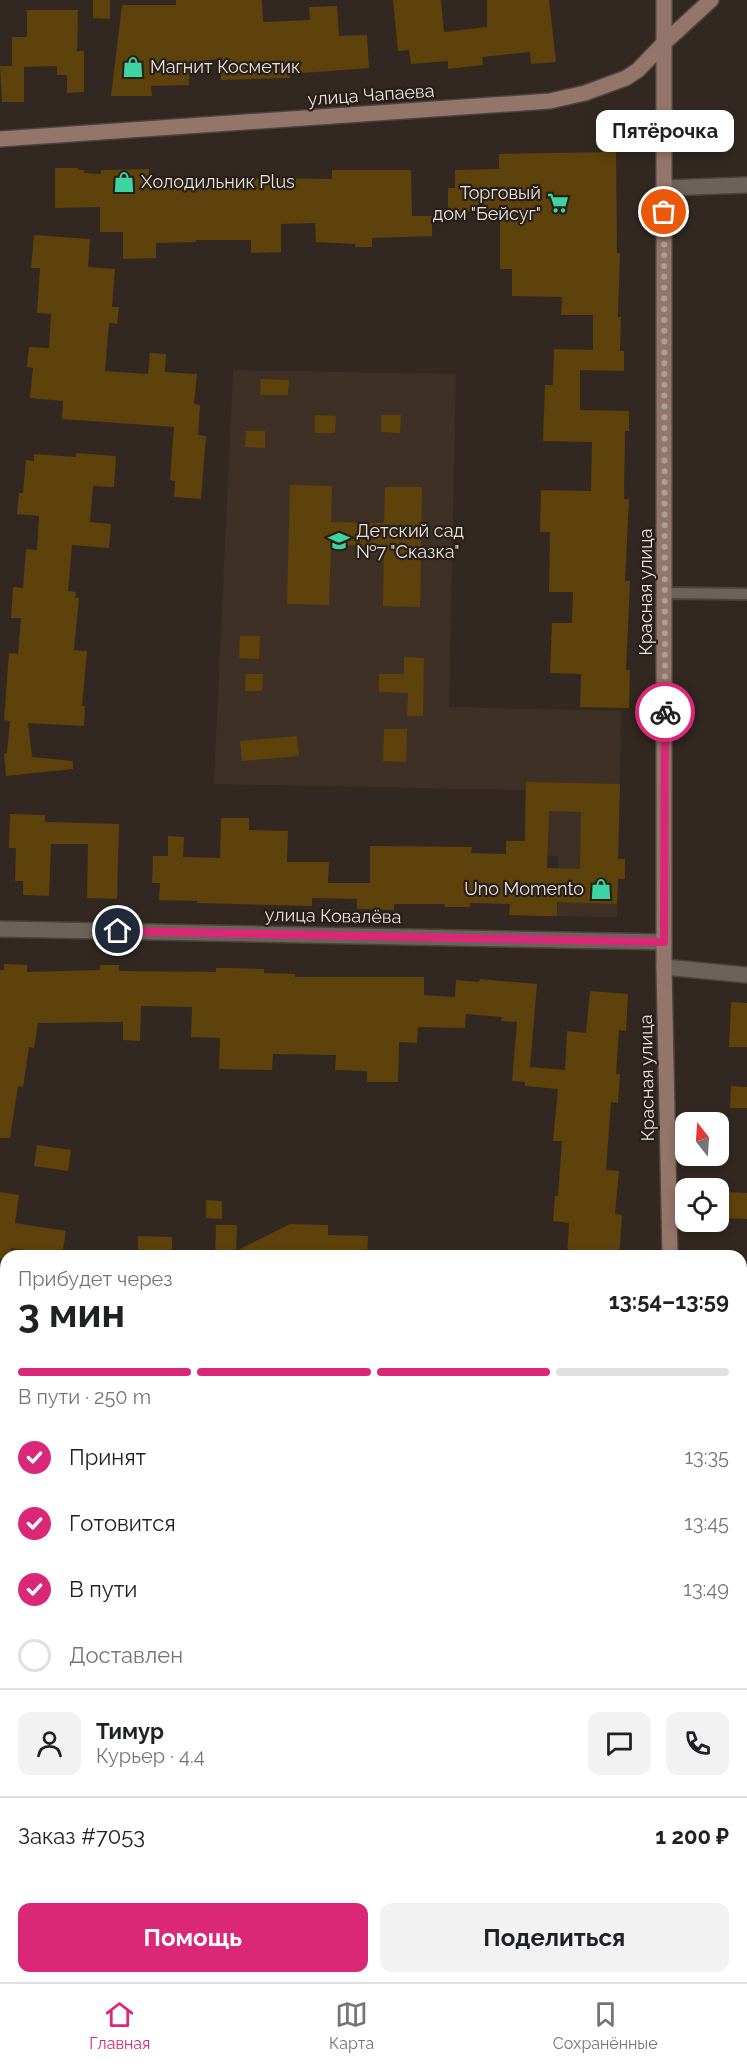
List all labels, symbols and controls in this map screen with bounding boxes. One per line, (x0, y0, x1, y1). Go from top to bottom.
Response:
shop icon: Магнит Косметик (121, 55, 145, 79)
place label: Магнит Косметик (150, 56, 300, 77)
street label: улица Чапаева (307, 80, 435, 109)
callout: Пятёрочка (595, 110, 733, 152)
text: Пятёрочка (612, 119, 718, 143)
shop icon: Холодильник Plus (112, 170, 136, 194)
place label: Холодильник Plus (141, 171, 295, 192)
place label: Торговый дом "Бейсуг" (433, 182, 541, 224)
pin (638, 186, 689, 237)
supermarket icon: Торговый дом "Бейсуг" (546, 191, 570, 215)
icon: bag (647, 195, 680, 228)
place label: Детский сад №7 "Сказка" (356, 520, 464, 562)
school or university icon: Детский сад №7 "Сказка" (327, 529, 351, 553)
street label: Красная улица (635, 529, 656, 655)
courier (635, 682, 695, 742)
icon: bike (649, 696, 682, 729)
shop icon: Uno Momento (589, 877, 613, 901)
place label: Uno Momento (464, 878, 584, 899)
street label: улица Ковалёва (264, 904, 402, 927)
pin (92, 905, 143, 956)
icon: home (101, 914, 134, 947)
street label: Красная улица (635, 1014, 658, 1142)
north arrow (675, 1112, 729, 1166)
map controls (675, 1112, 729, 1232)
button: locate (675, 1178, 729, 1232)
text: Прибудет через (18, 1267, 172, 1291)
text: 13:54–13:59 (609, 1288, 729, 1314)
text: 3 мин (18, 1290, 125, 1336)
text: В пути · 250 m (18, 1385, 151, 1409)
icon: check (18, 1441, 51, 1474)
text: Принят (69, 1444, 146, 1470)
text: 13:35 (684, 1445, 729, 1469)
icon: check (18, 1507, 51, 1540)
text: Готовится (69, 1510, 176, 1536)
text: 13:45 (684, 1511, 729, 1535)
icon: check (18, 1573, 51, 1606)
text: В пути (69, 1576, 137, 1602)
text: 13:49 (683, 1577, 729, 1601)
text: Доставлен (69, 1642, 183, 1668)
button: person (18, 1712, 81, 1775)
button: chat (588, 1712, 651, 1775)
button: phone (666, 1712, 729, 1775)
text: Тимур (96, 1718, 164, 1744)
text: Курьер · 4.4 (96, 1744, 205, 1768)
text: Заказ #7053 (18, 1823, 145, 1849)
text: 1 200 ₽ (655, 1823, 729, 1849)
button: Помощь (18, 1903, 368, 1972)
button: Поделиться (380, 1903, 729, 1972)
tab: Главная (89, 1998, 150, 2053)
tab: Карта (329, 1998, 374, 2053)
tab: Сохранённые (553, 1998, 658, 2053)

